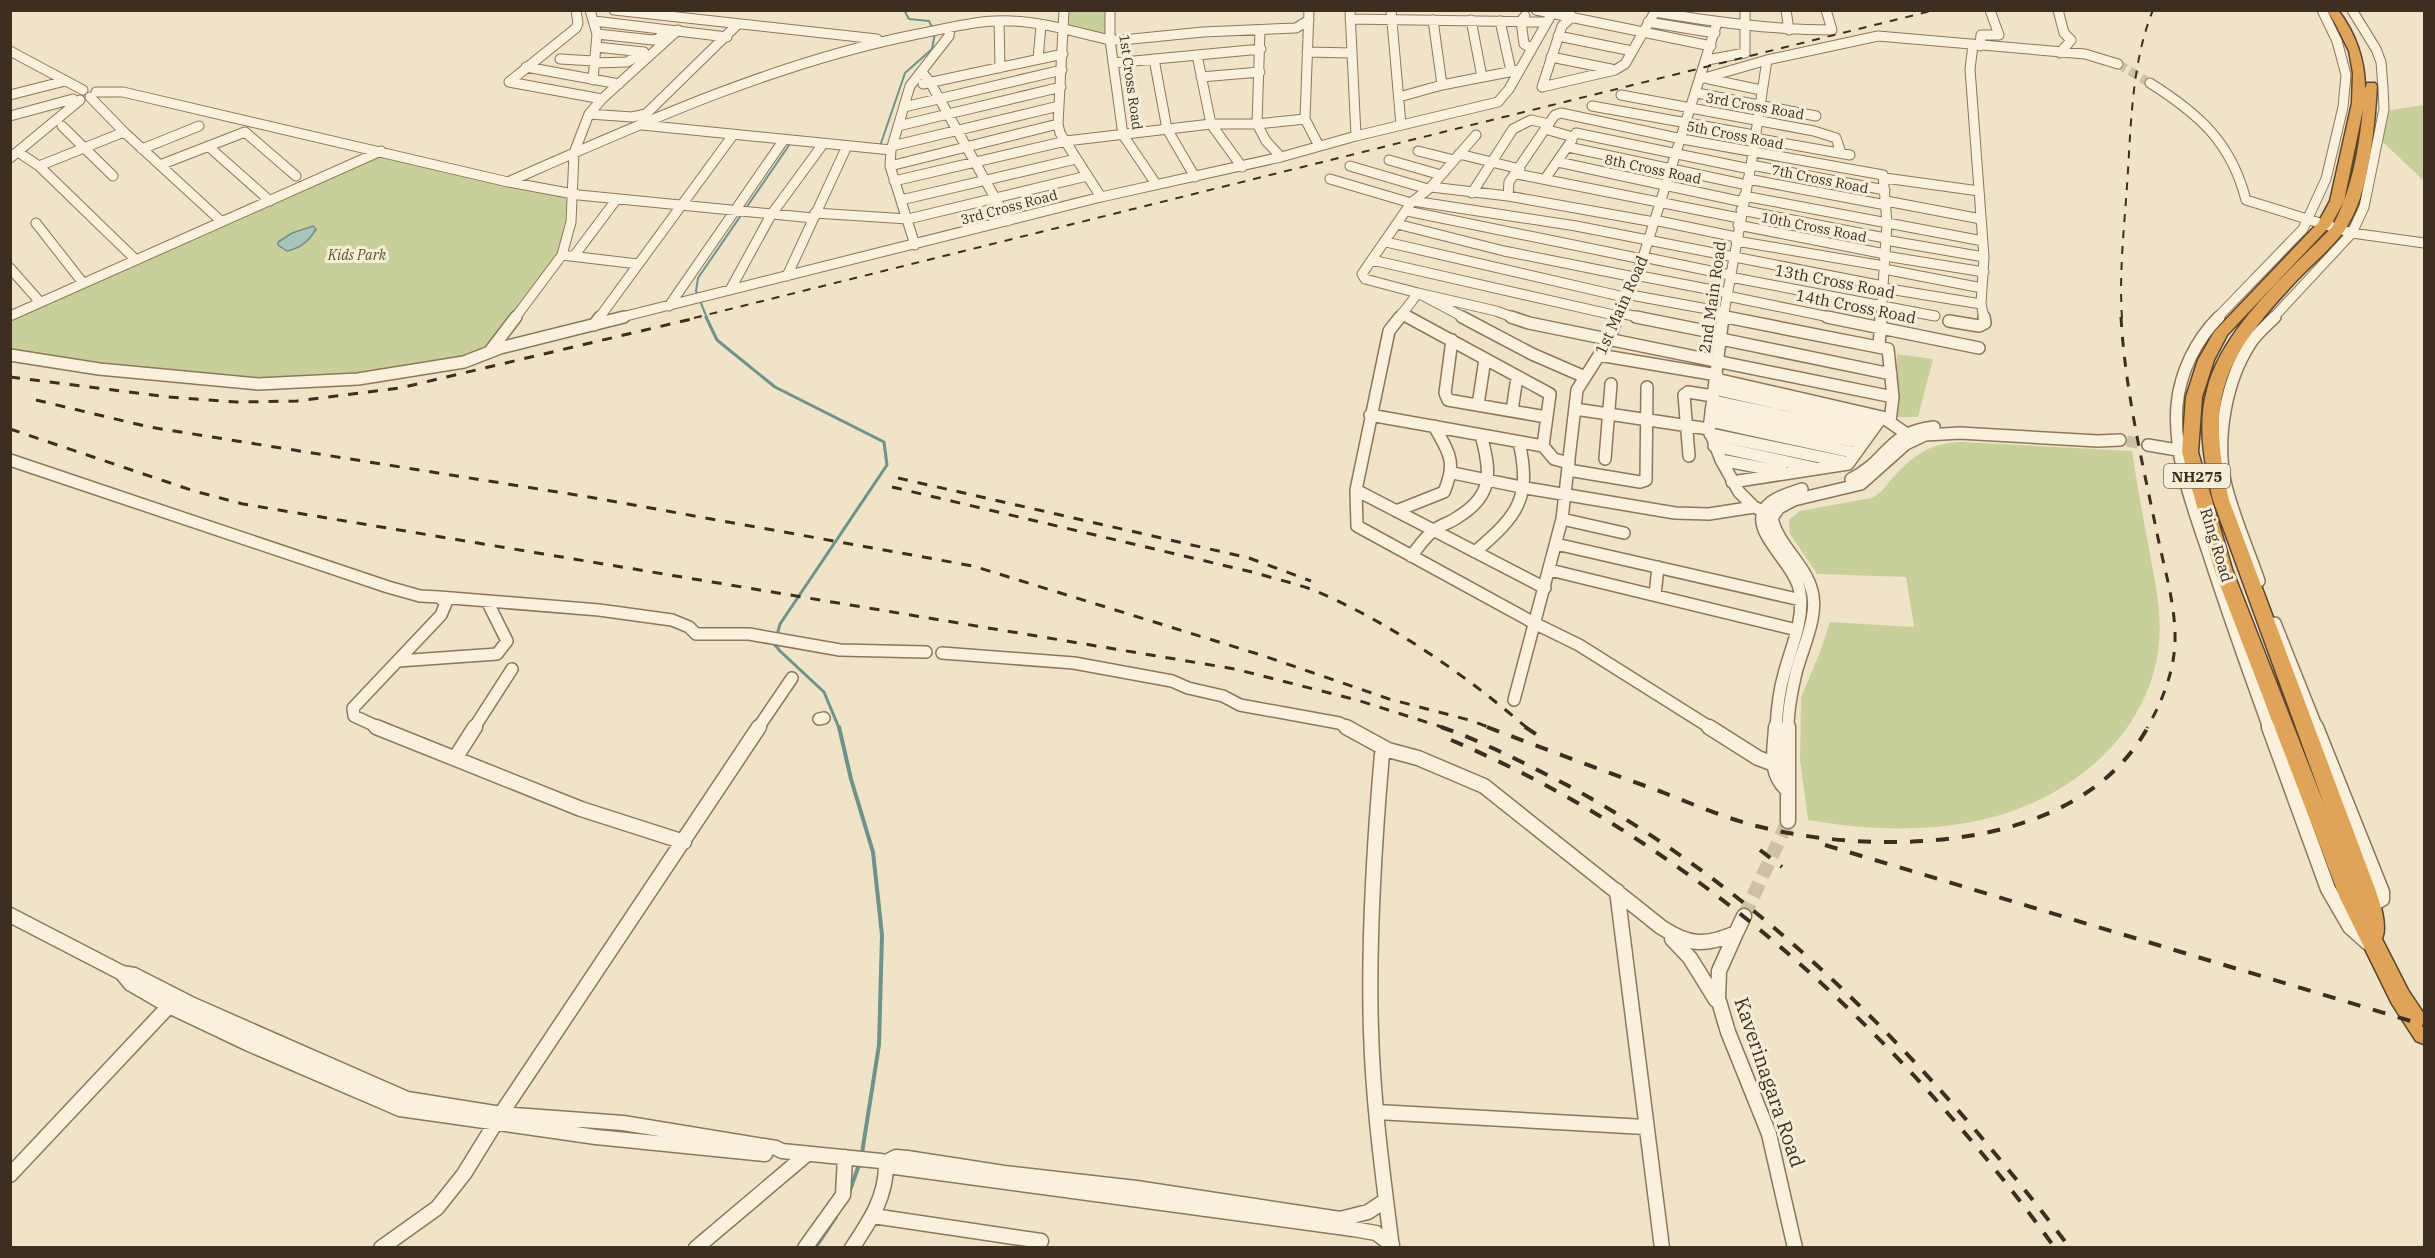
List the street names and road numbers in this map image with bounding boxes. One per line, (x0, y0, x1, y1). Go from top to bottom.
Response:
street label: 1st Cross Road (1115, 33, 1147, 132)
street label: 3rd Cross Road (1704, 88, 1806, 124)
street label: 5th Cross Road (1685, 117, 1786, 153)
street label: 8th Cross Road (1603, 150, 1704, 188)
street label: 7th Cross Road (1770, 161, 1871, 197)
street label: 3rd Cross Road (959, 185, 1060, 229)
street label: 10th Cross Road (1760, 208, 1869, 246)
street label: 2nd Main Road (1694, 239, 1730, 354)
street label: 1st Main Road (1590, 252, 1652, 358)
street label: 13th Cross Road (1773, 260, 1897, 303)
street label: 14th Cross Road (1794, 285, 1918, 328)
road number: NH275 (2164, 464, 2230, 488)
street label: Ring Road (2196, 505, 2238, 585)
street label: Kaverinagara Road (1728, 993, 1812, 1171)

